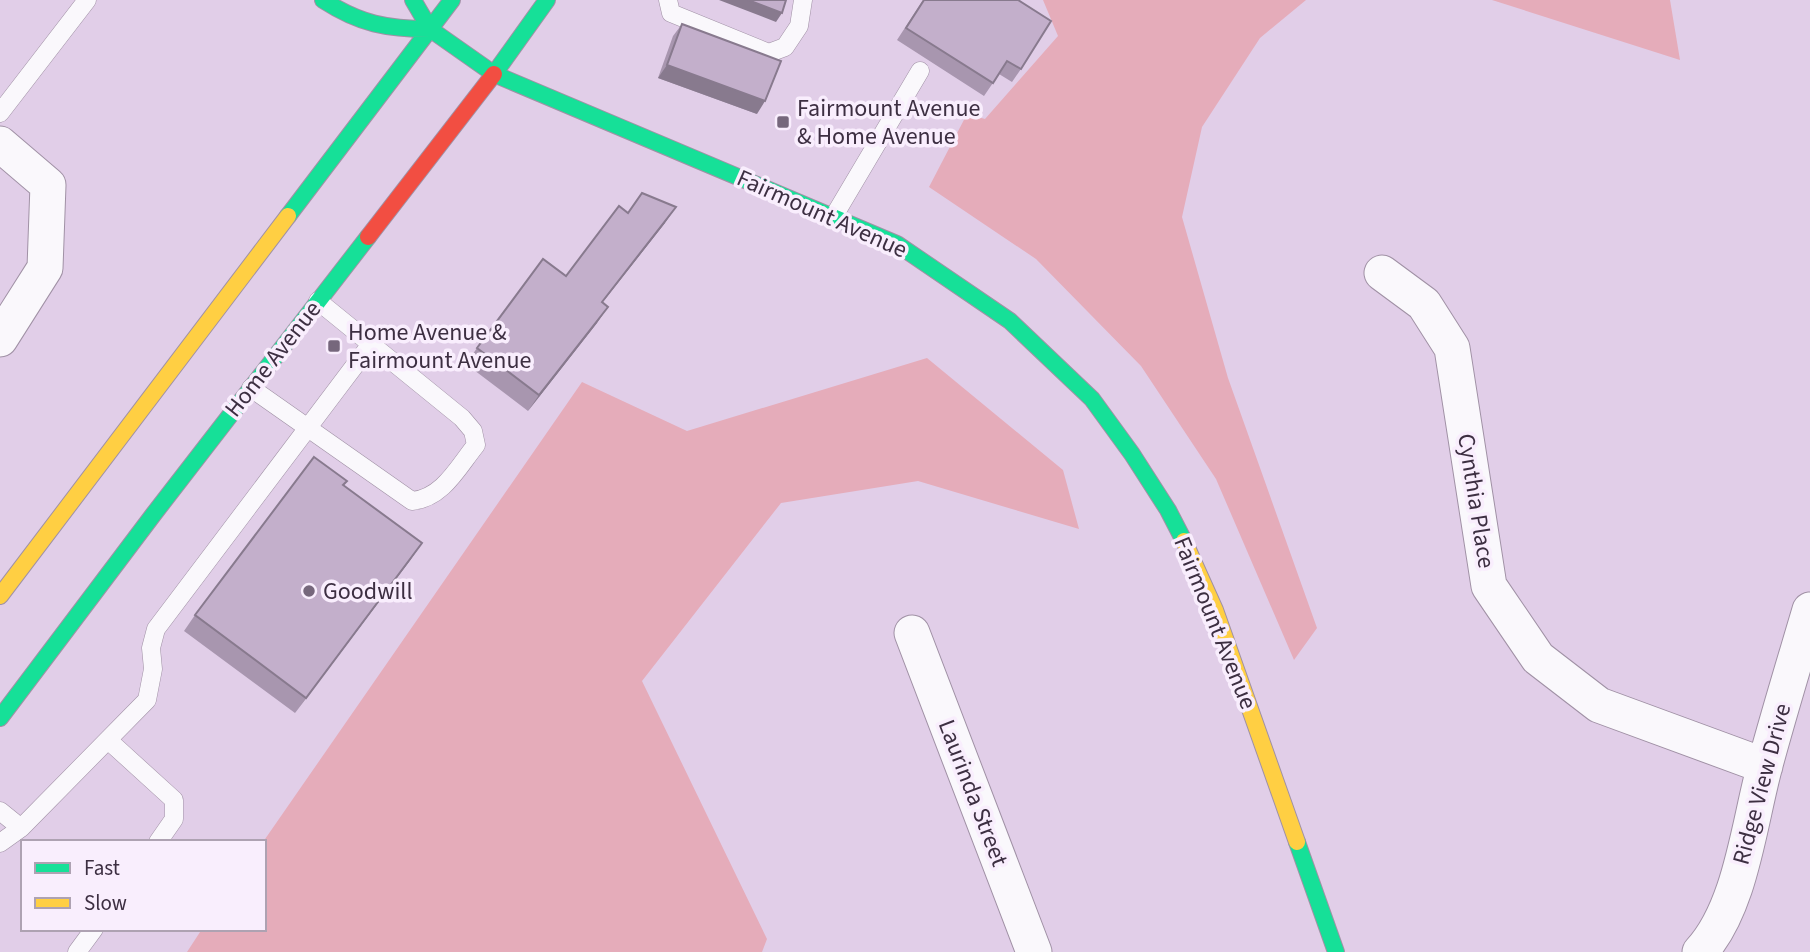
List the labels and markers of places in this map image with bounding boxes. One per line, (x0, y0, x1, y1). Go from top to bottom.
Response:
place label: Fairmount Avenue & Home Avenue (797, 91, 980, 154)
marker: Fairmount Avenue & Home Avenue (775, 114, 791, 130)
place label: Home Avenue & Fairmount Avenue (348, 315, 531, 378)
marker: Home Avenue & Fairmount Avenue (326, 338, 342, 354)
place label: Goodwill (323, 574, 413, 609)
marker: Goodwill (301, 583, 317, 599)

